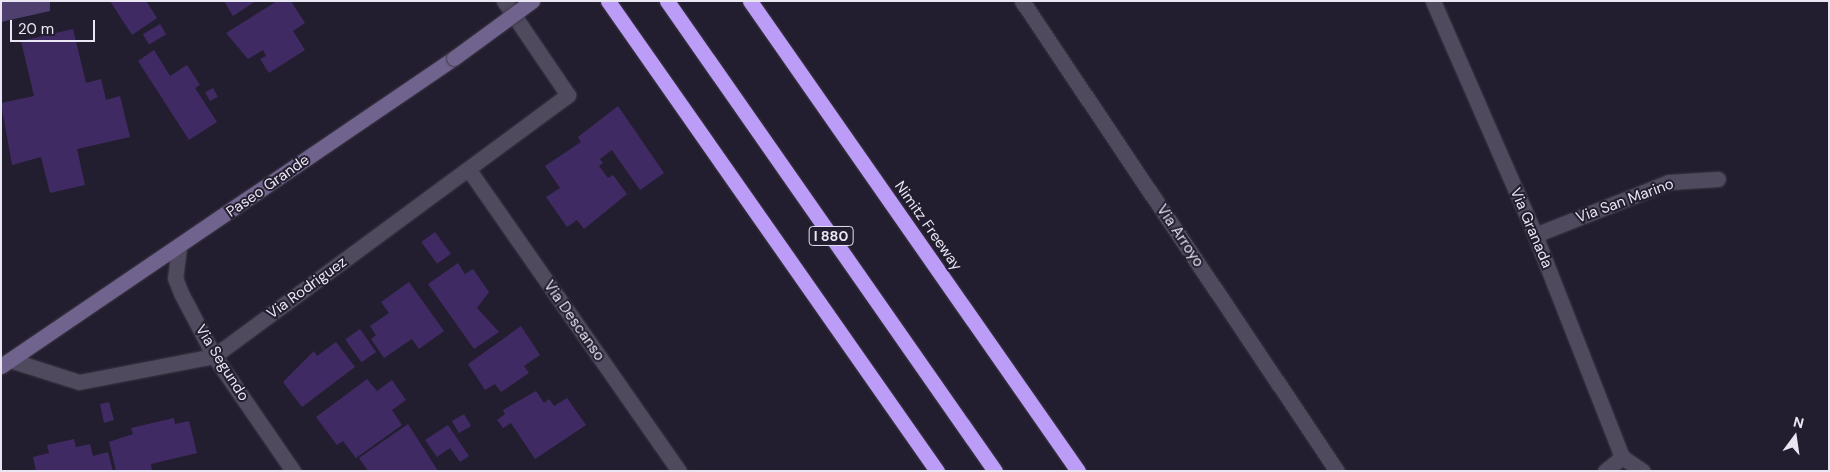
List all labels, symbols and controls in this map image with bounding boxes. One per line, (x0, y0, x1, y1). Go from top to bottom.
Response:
scale bar (12, 10, 98, 42)
text: 20 m (18, 19, 54, 39)
street label: Paseo Grande (223, 151, 313, 221)
street label: Via San Marino (1574, 175, 1676, 227)
street label: Nimitz Freeway (890, 178, 966, 274)
street label: Via Granada (1506, 185, 1556, 271)
street label: Via Arroyo (1153, 201, 1207, 271)
road number: I 880 (808, 225, 854, 248)
street label: Via Rodriguez (264, 253, 350, 323)
street label: Via Descanso (540, 277, 608, 365)
street label: Via Segundo (191, 321, 253, 405)
north arrow (1770, 412, 1820, 462)
text: N (1791, 412, 1806, 432)

